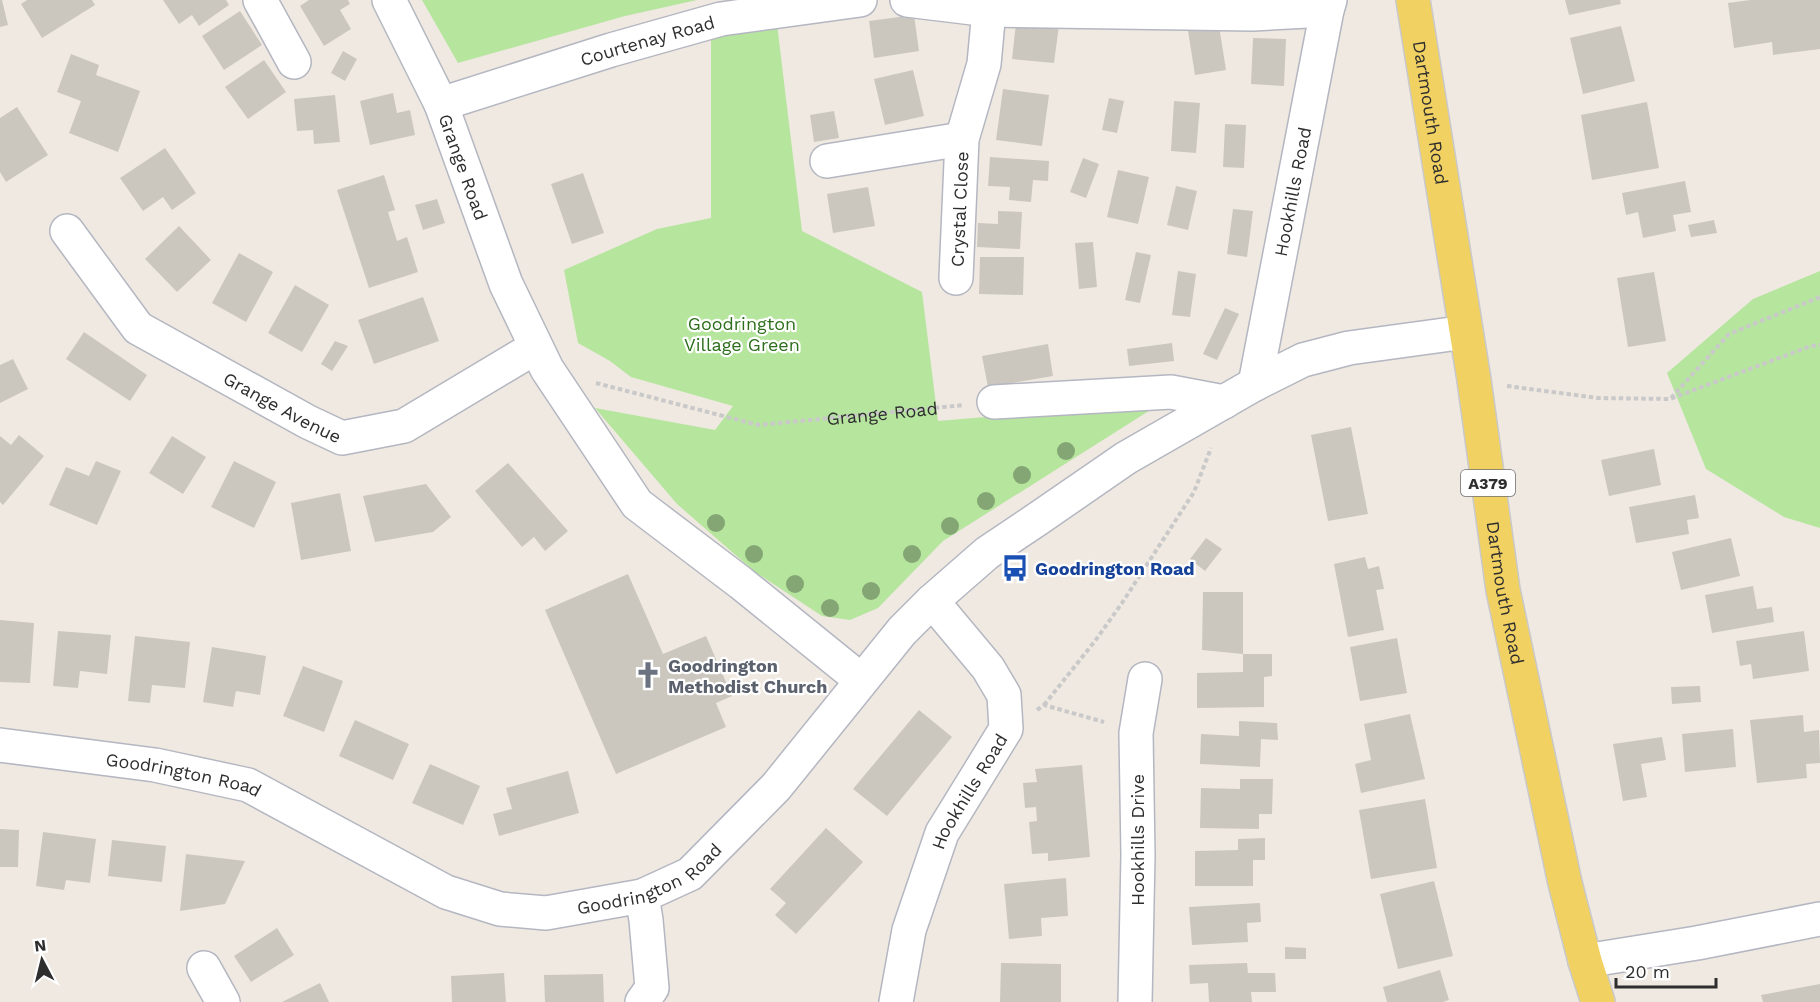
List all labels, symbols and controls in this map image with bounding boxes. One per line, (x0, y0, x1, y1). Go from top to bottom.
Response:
street label: Courtenay Road (578, 11, 717, 70)
street label: Dartmouth Road (1409, 39, 1453, 186)
street label: Grange Road (435, 111, 492, 223)
street label: Hookhills Road (1269, 125, 1315, 258)
street label: Crystal Close (946, 151, 972, 267)
park label: Goodrington Village Green (684, 313, 800, 355)
street label: Grange Avenue (220, 367, 345, 447)
street label: Grange Road (826, 397, 939, 429)
road number: A379 (1461, 470, 1515, 496)
street label: Dartmouth Road (1483, 520, 1529, 666)
bus stop icon: Goodrington Road (1000, 553, 1030, 583)
place label: Goodrington Road (1035, 558, 1195, 579)
place label: Goodrington Methodist Church (668, 655, 827, 697)
church icon: Goodrington Methodist Church (633, 660, 663, 690)
street label: Hookhills Road (927, 729, 1011, 852)
street label: Goodrington Road (105, 748, 265, 801)
street label: Hookhills Drive (1127, 774, 1148, 906)
street label: Goodrington Road (575, 838, 725, 918)
north arrow (12, 930, 72, 990)
text: N (33, 935, 47, 956)
scale bar (1616, 951, 1716, 989)
text: 20 m (1625, 961, 1670, 982)

